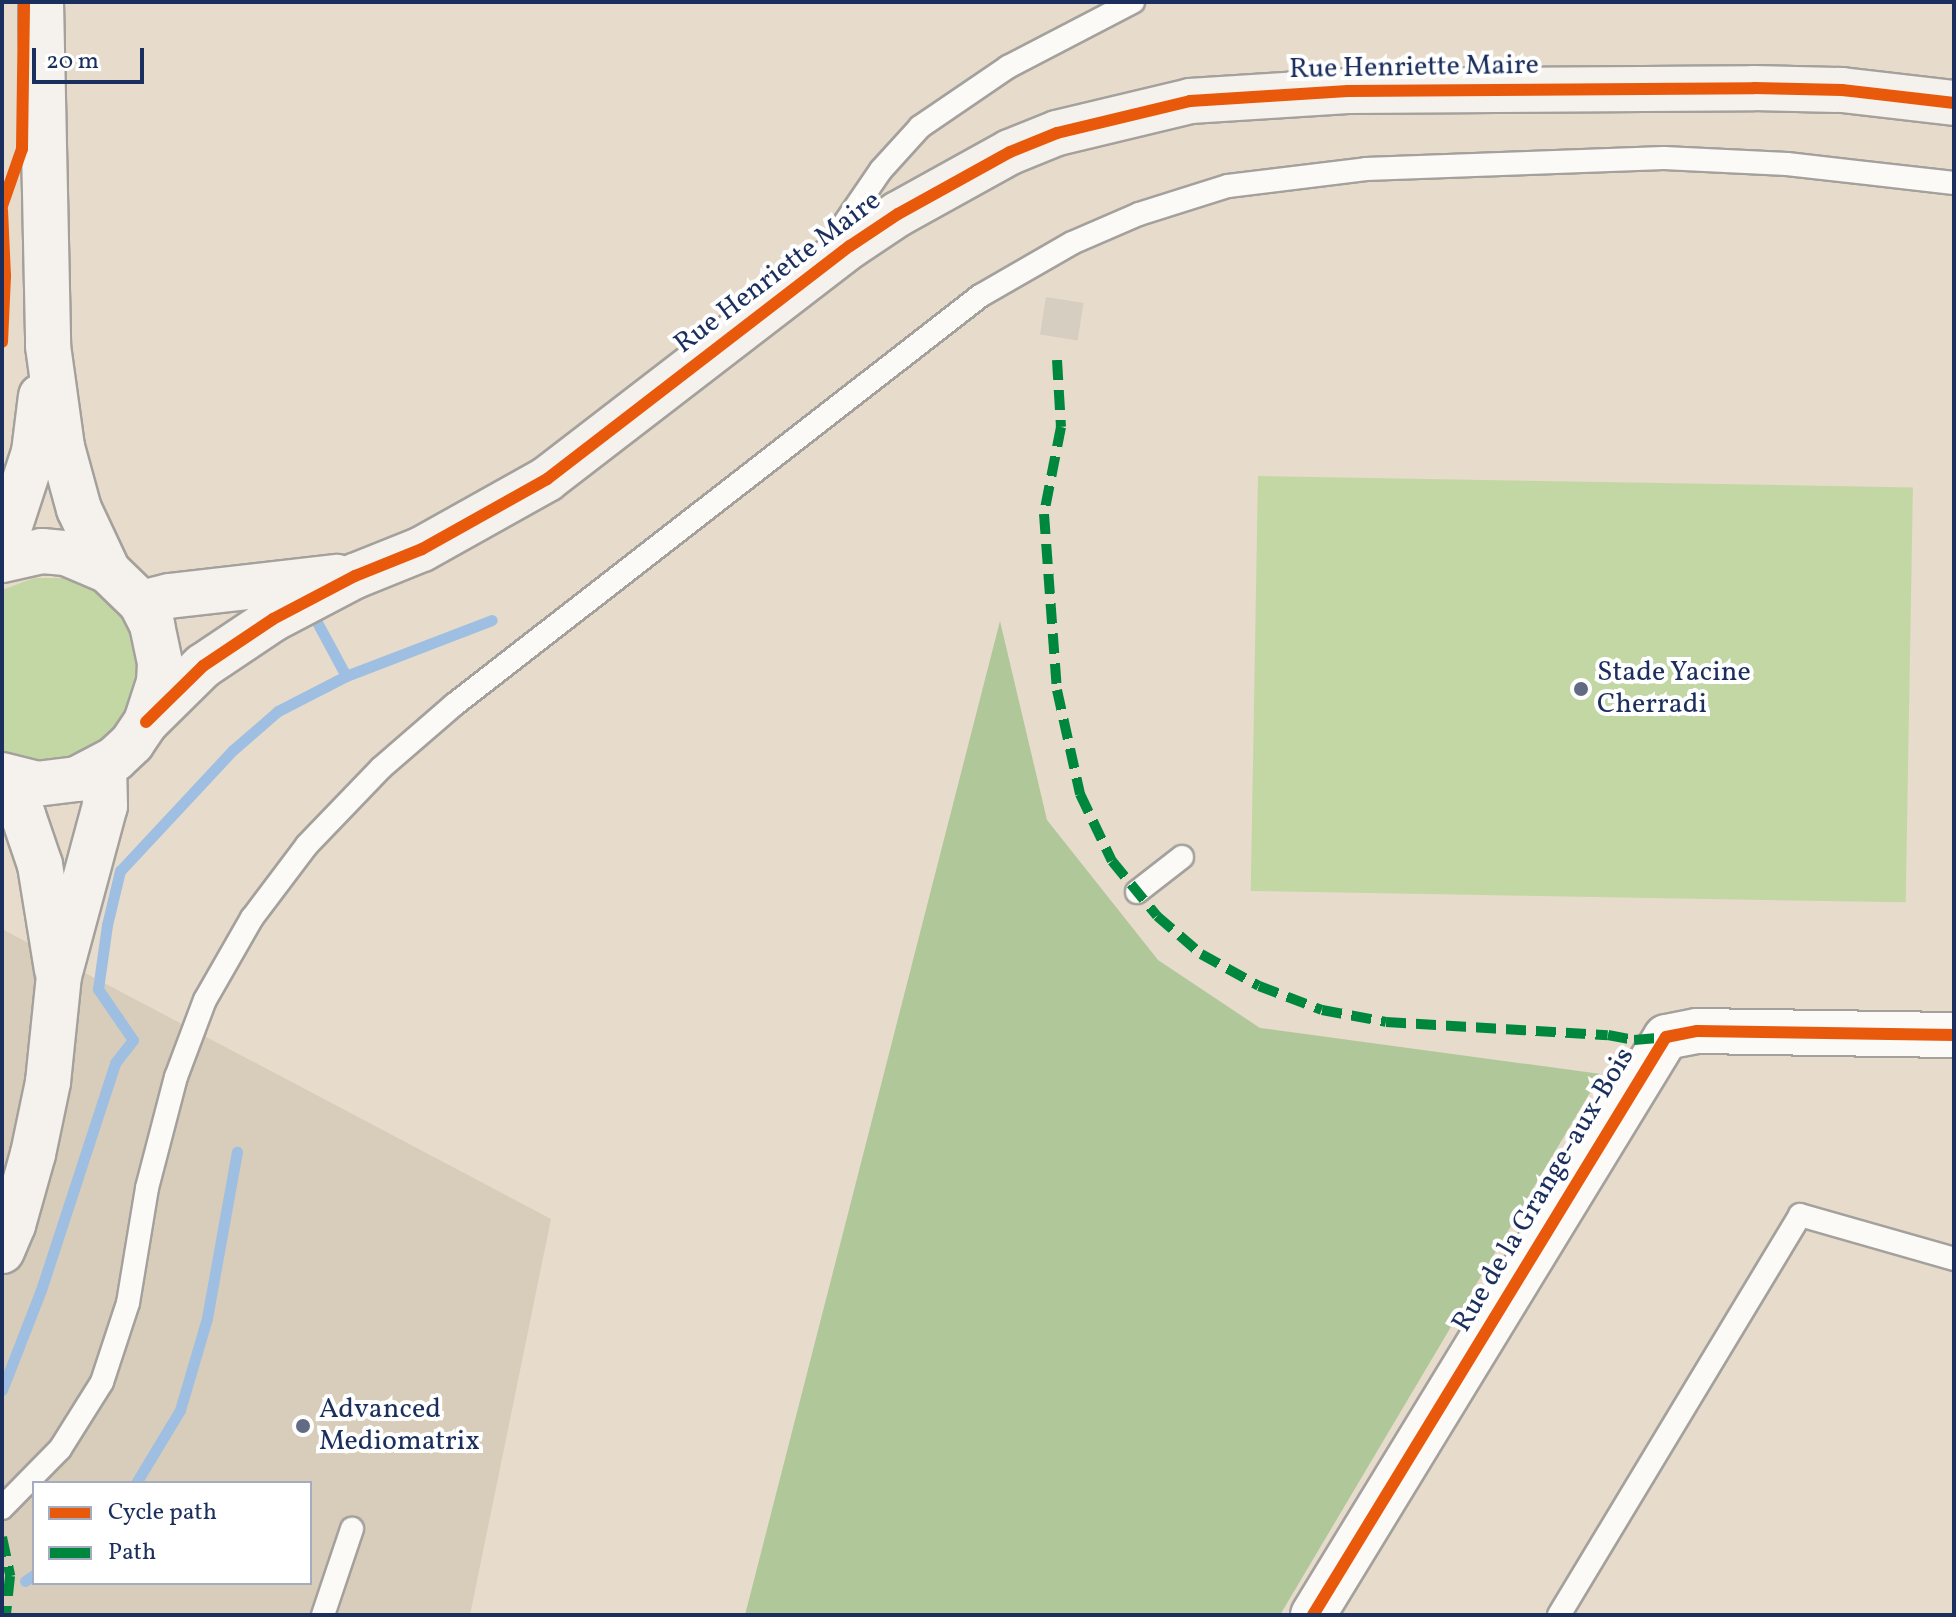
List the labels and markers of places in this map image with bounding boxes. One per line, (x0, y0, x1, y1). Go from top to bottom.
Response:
place label: Stade Yacine Cherradi (1597, 656, 1752, 722)
marker: Stade Yacine Cherradi (1572, 680, 1590, 698)
place label: Advanced Mediomatrix (319, 1393, 480, 1459)
marker: Advanced Mediomatrix (294, 1417, 312, 1435)

